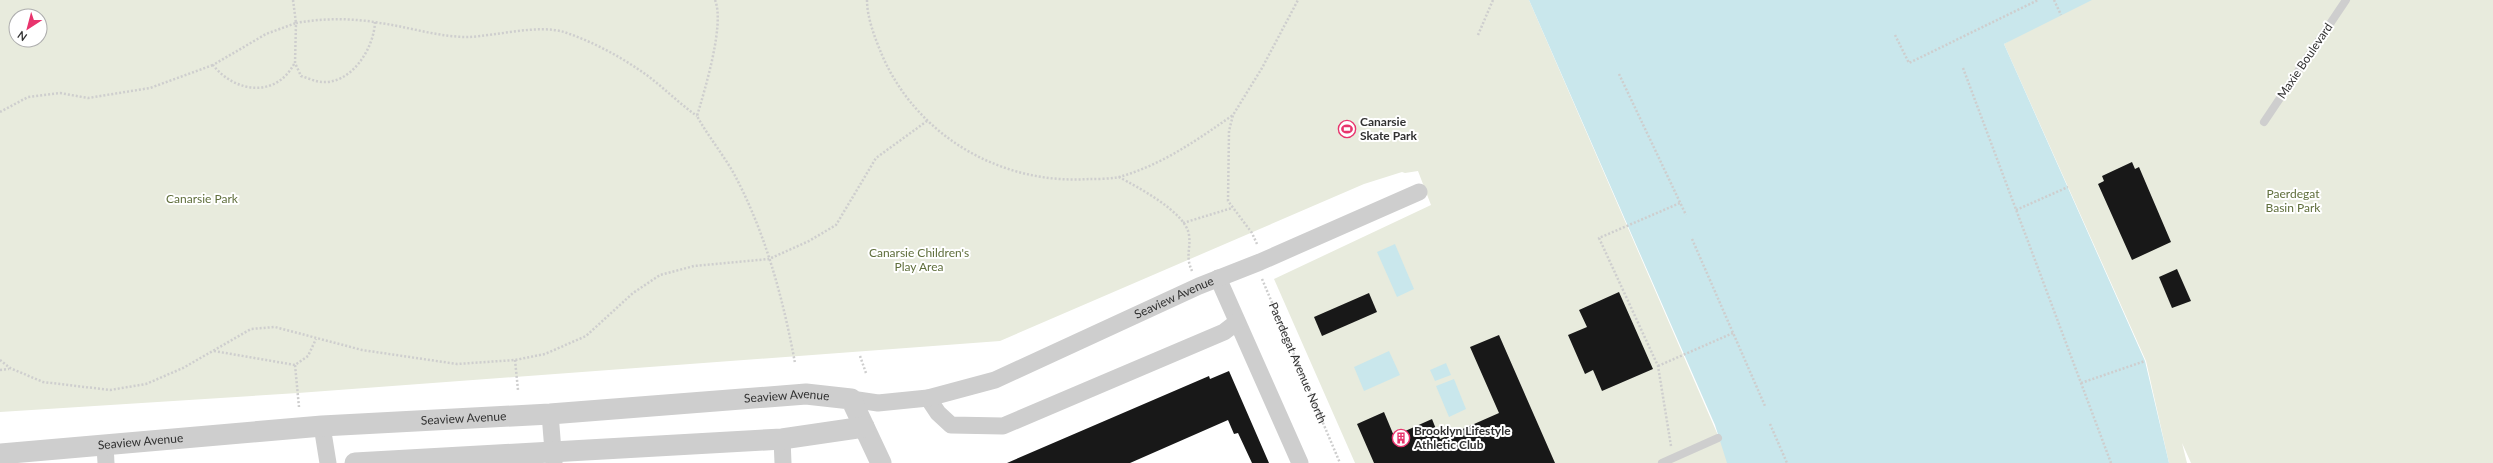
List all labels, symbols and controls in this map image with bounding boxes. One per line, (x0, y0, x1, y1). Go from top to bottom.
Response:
north arrow (8, 8, 48, 48)
street label: Maxie Boulevard (2274, 20, 2335, 102)
text: N (15, 29, 29, 44)
place label: Canarsie Skate Park (1360, 114, 1417, 143)
sports icon: Canarsie Skate Park (1337, 119, 1357, 139)
park label: Paerdegat Basin Park (2266, 186, 2321, 215)
park label: Canarsie Park (166, 191, 239, 206)
park label: Canarsie Children's Play Area (869, 245, 969, 274)
street label: Seaview Avenue (1132, 273, 1216, 322)
street label: Paerdegat Avenue North (1266, 300, 1330, 425)
street label: Seaview Avenue (743, 386, 830, 406)
street label: Seaview Avenue (420, 408, 507, 428)
place label: Brooklyn Lifestyle Athletic Club (1413, 423, 1511, 452)
building icon: Brooklyn Lifestyle Athletic Club (1391, 428, 1411, 448)
street label: Seaview Avenue (97, 430, 184, 452)

